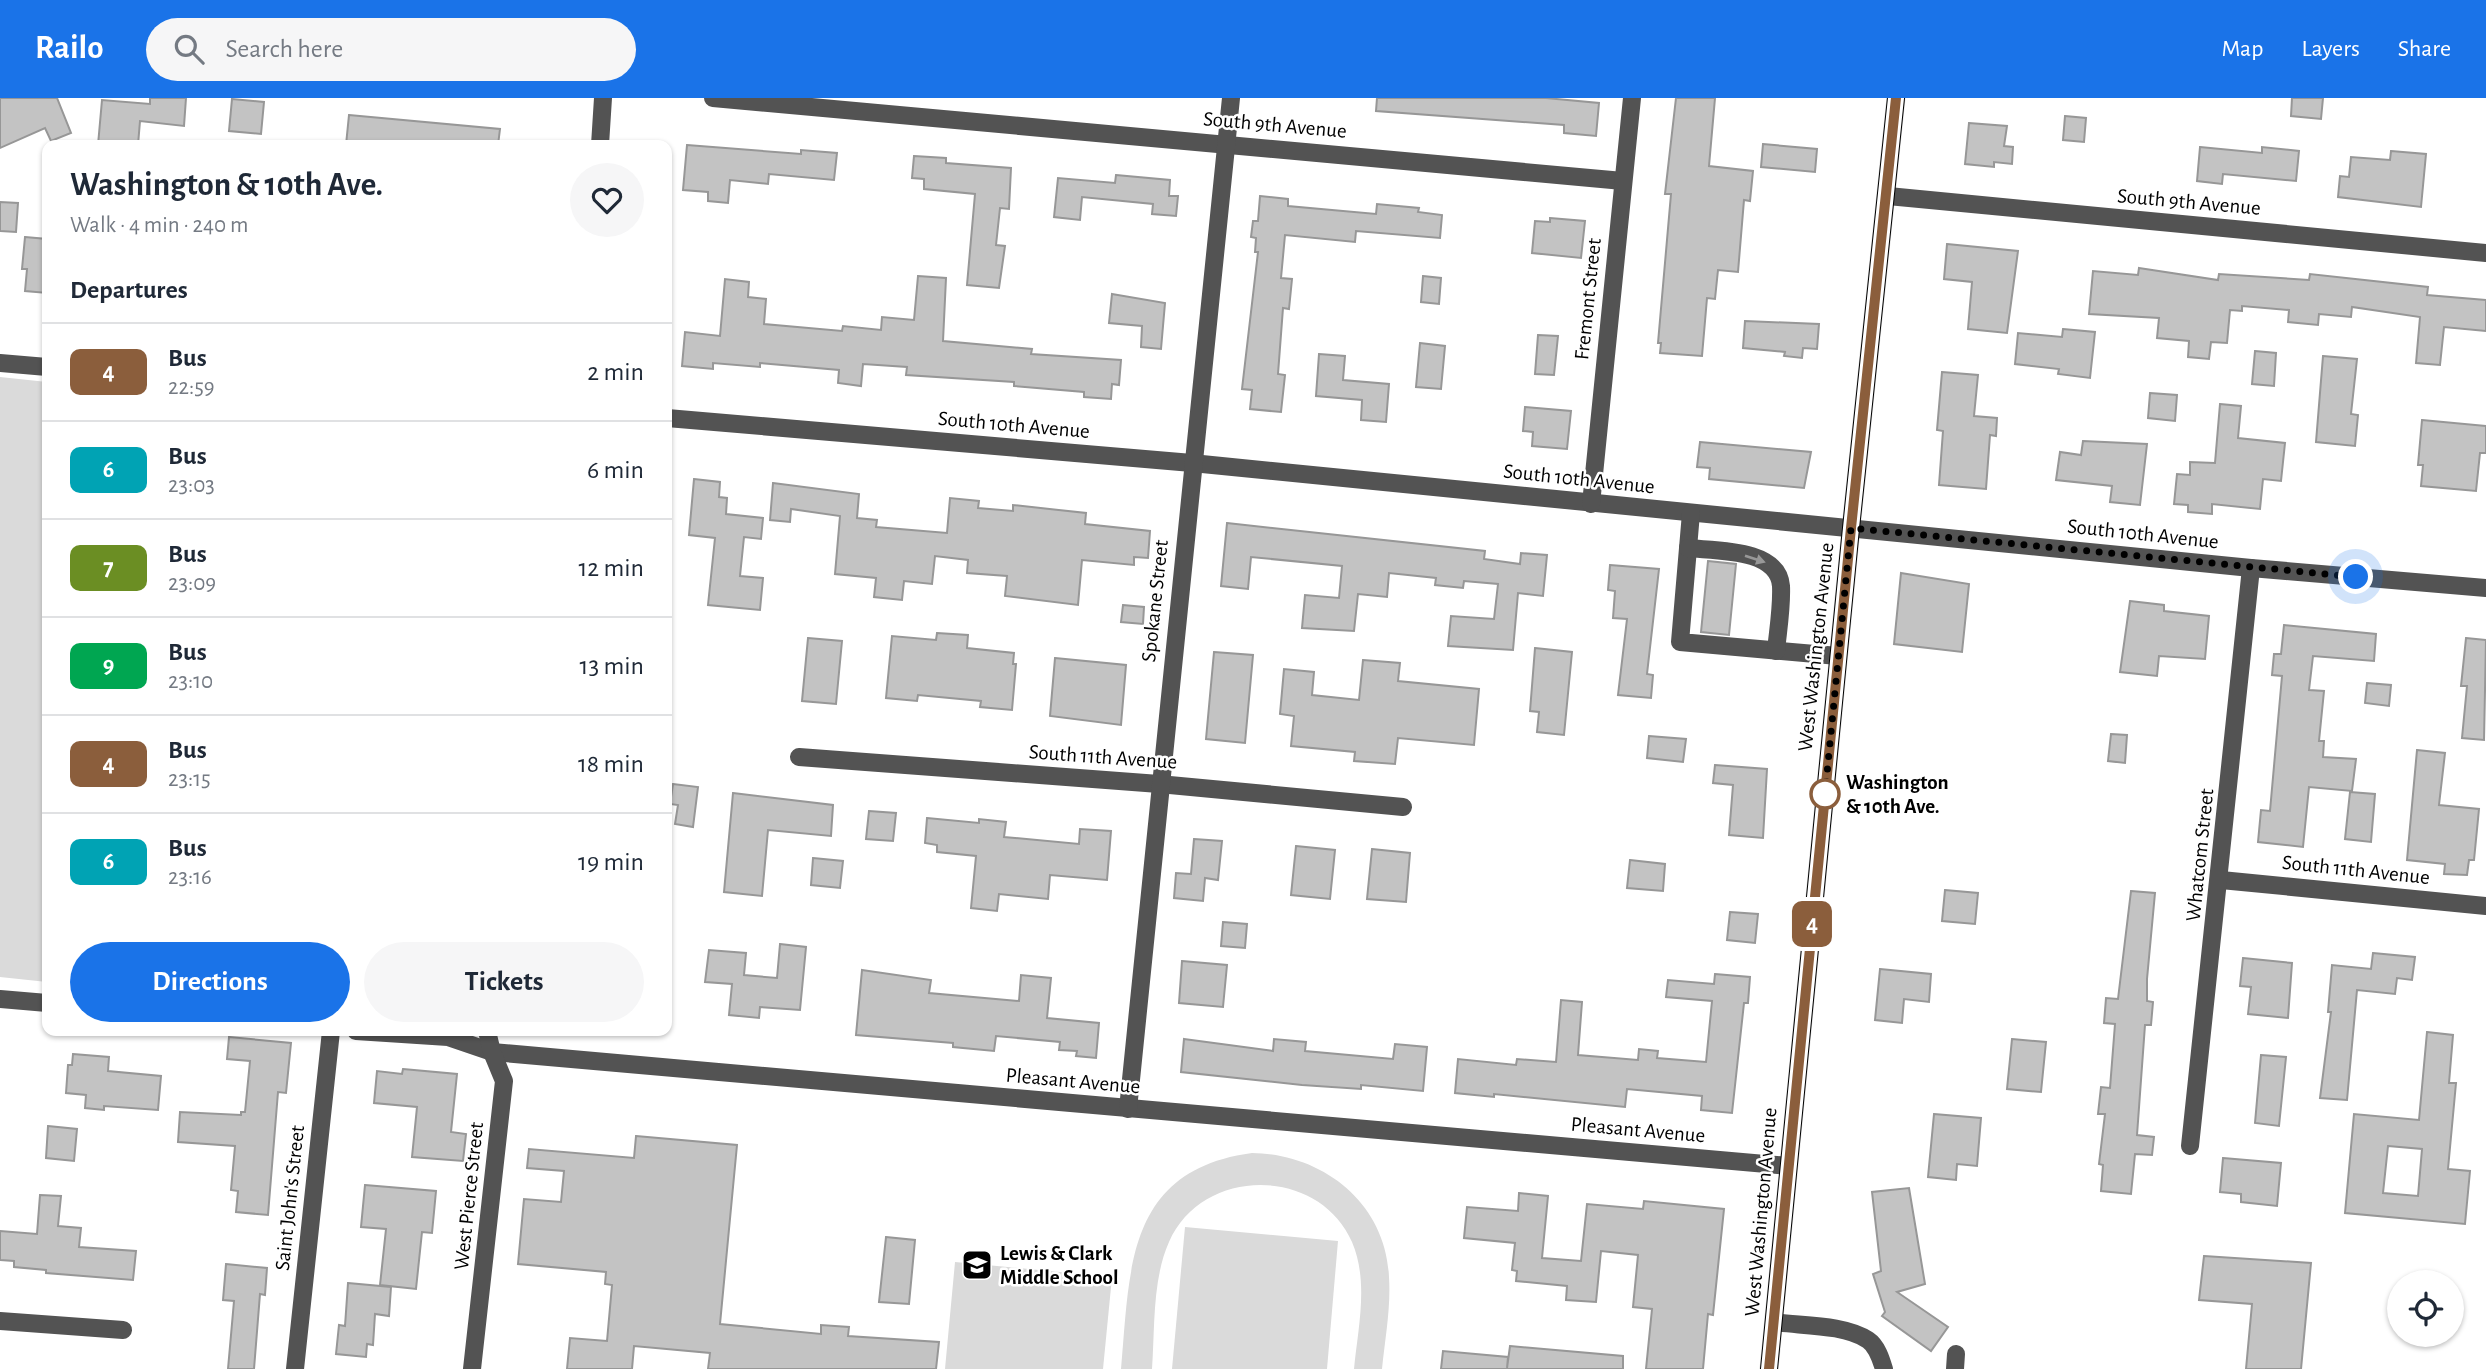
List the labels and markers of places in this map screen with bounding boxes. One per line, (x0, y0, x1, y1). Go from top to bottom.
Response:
place label: Washington & 10th Ave. (1846, 772, 1949, 817)
marker: Washington & 10th Ave. (1810, 779, 1840, 809)
place label: Lewis & Clark Middle School (1000, 1243, 1119, 1288)
school or university icon: Lewis & Clark Middle School (960, 1248, 994, 1282)

